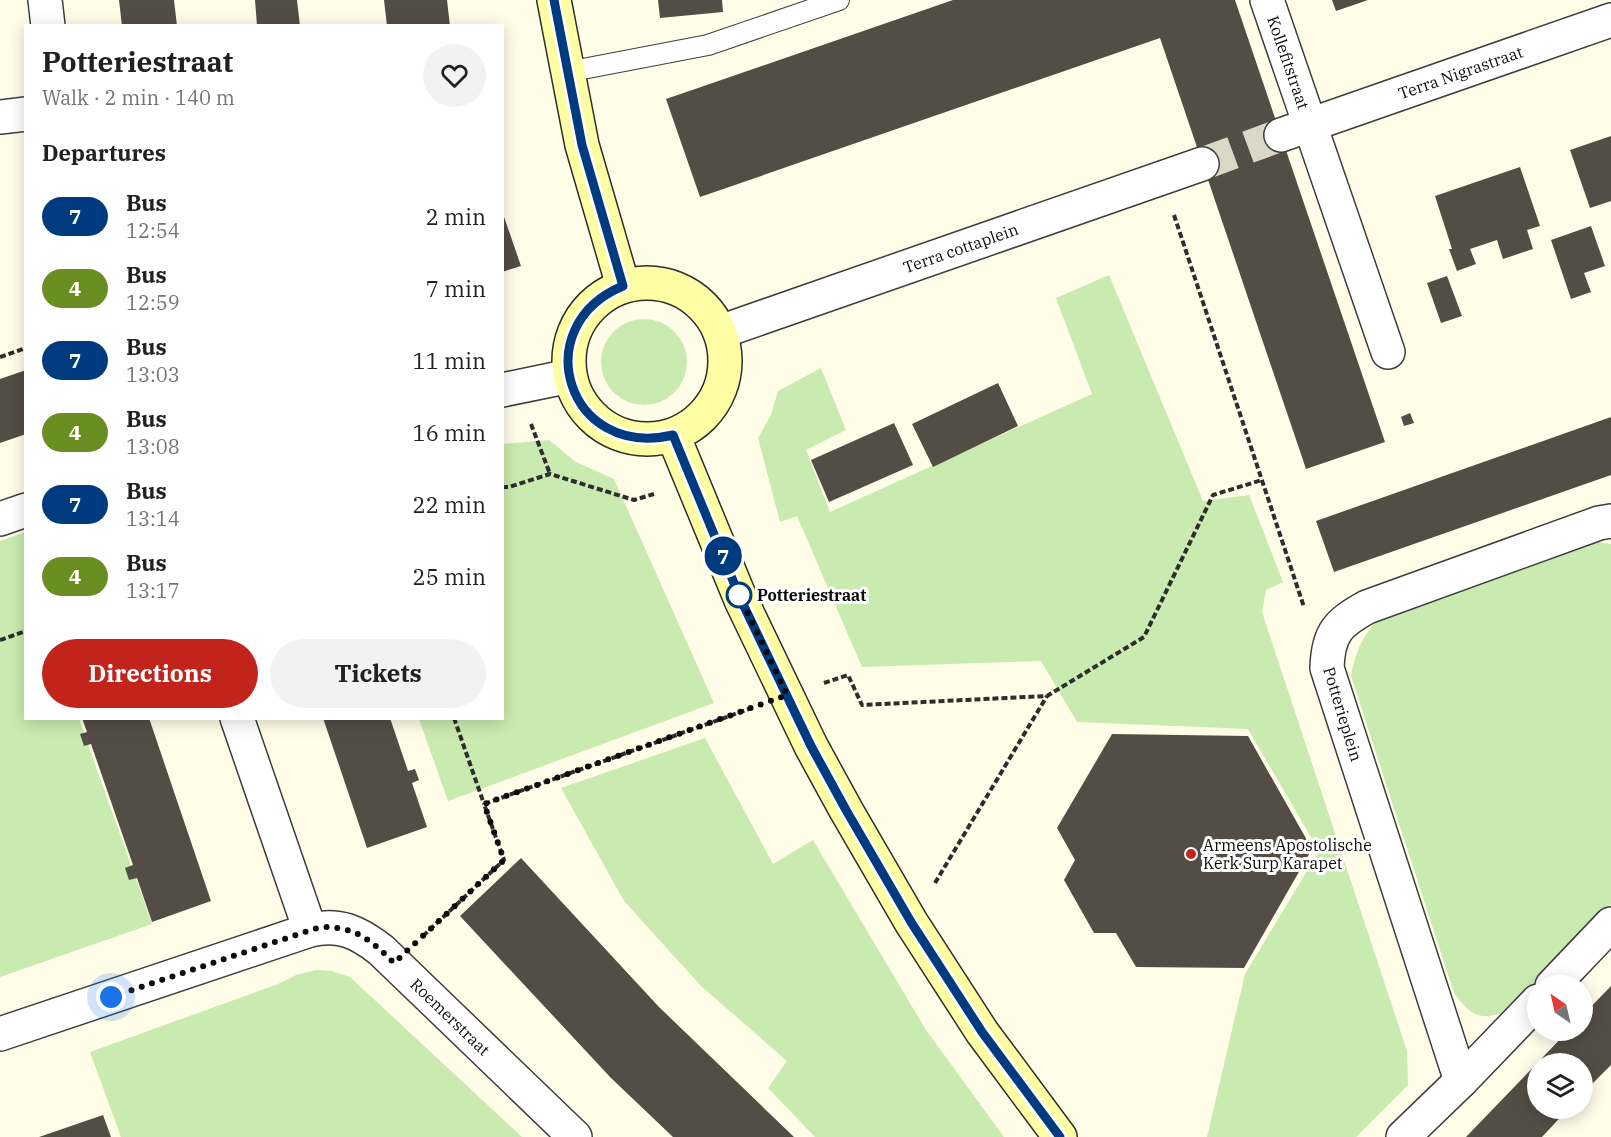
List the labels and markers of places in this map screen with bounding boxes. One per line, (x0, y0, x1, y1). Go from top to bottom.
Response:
marker: Potteriestraat (726, 582, 752, 608)
place label: Potteriestraat (757, 585, 866, 605)
place label: Armeens Apostolische Kerk Surp Karapet (1203, 835, 1372, 873)
marker: Armeens Apostolische Kerk Surp Karapet (1184, 847, 1198, 861)

